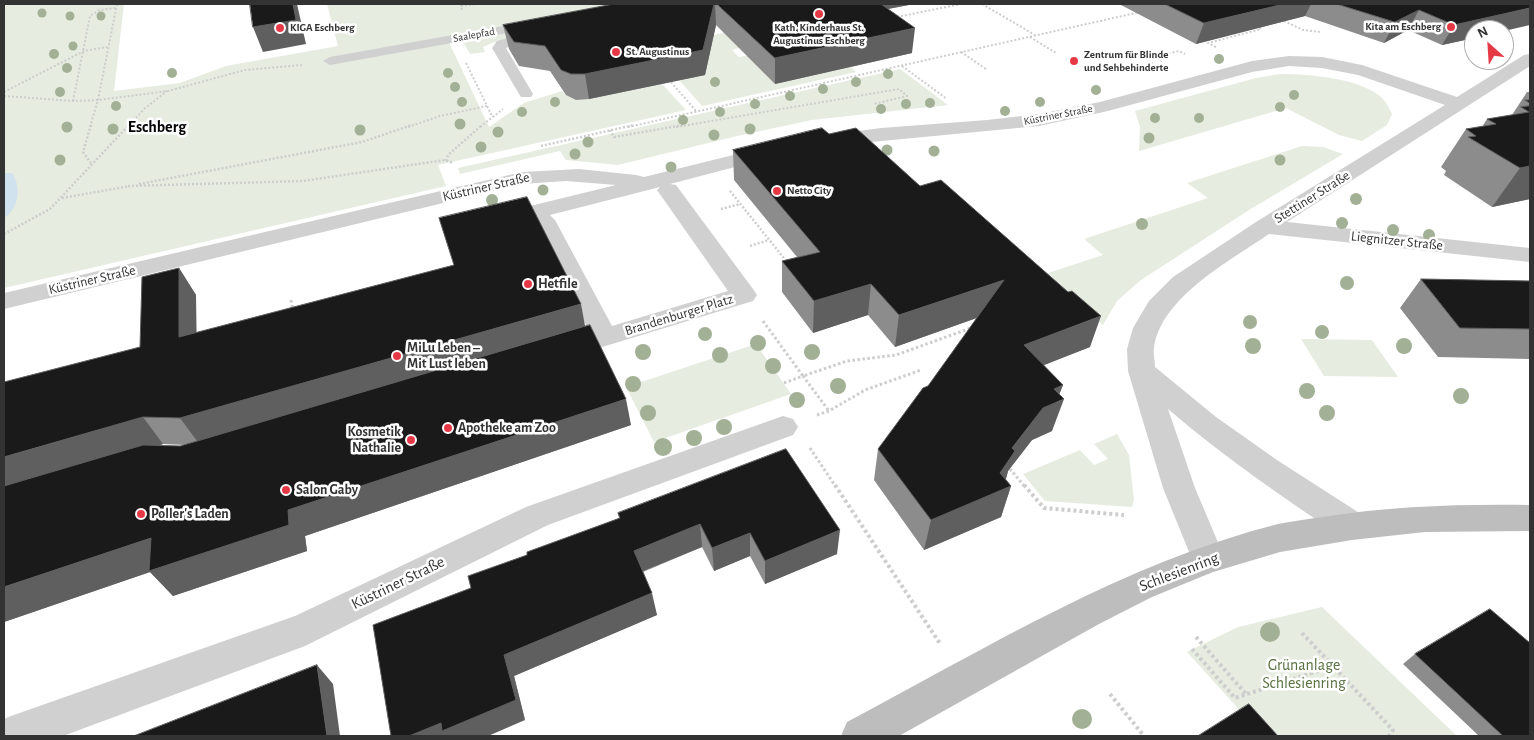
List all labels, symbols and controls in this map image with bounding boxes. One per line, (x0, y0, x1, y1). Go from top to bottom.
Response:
marker: Kath. Kinderhaus St. Augustinus Eschberg (813, 8, 825, 20)
place label: Kita am Eschberg (1365, 20, 1441, 34)
north arrow (1464, 20, 1514, 70)
place label: KIGA Eschberg (290, 21, 354, 35)
place label: Kath. Kinderhaus St. Augustinus Eschberg (773, 21, 865, 47)
marker: Kita am Eschberg (1445, 21, 1457, 33)
marker: KIGA Eschberg (274, 22, 286, 34)
text: N (1475, 24, 1490, 41)
street label: Saalepfad (452, 25, 496, 45)
place label: St. Augustinus (626, 45, 689, 59)
marker: St. Augustinus (610, 46, 622, 58)
place label: Zentrum für Blinde und Sehbehinderte (1084, 48, 1168, 74)
marker: Zentrum für Blinde und Sehbehinderte (1068, 55, 1080, 67)
street label: Küstriner Straße (1023, 102, 1093, 128)
district label: Eschberg (128, 117, 186, 137)
street label: Stettiner Straße (1271, 167, 1353, 227)
street label: Küstriner Straße (441, 169, 531, 205)
place label: Netto City (787, 184, 831, 198)
marker: Netto City (771, 185, 783, 197)
street label: Liegnitzer Straße (1350, 228, 1444, 254)
street label: Küstriner Straße (47, 262, 137, 298)
place label: Hetfile (538, 276, 577, 292)
marker: Hetfile (522, 278, 534, 290)
street label: Brandenburger Platz (623, 291, 735, 339)
place label: MiLu Leben – Mit Lust leben (407, 340, 486, 372)
marker: MiLu Leben – Mit Lust leben (391, 350, 403, 362)
place label: Apotheke am Zoo (458, 420, 556, 436)
marker: Apotheke am Zoo (442, 422, 454, 434)
place label: Kosmetik Nathalie (348, 424, 401, 457)
marker: Kosmetik Nathalie (405, 434, 417, 446)
place label: Salon Gaby (296, 482, 358, 498)
marker: Salon Gaby (280, 484, 292, 496)
place label: Poller's Laden (151, 506, 229, 522)
marker: Poller's Laden (135, 508, 147, 520)
street label: Schlesienring (1137, 548, 1221, 596)
street label: Küstriner Straße (348, 552, 448, 614)
park label: Grünanlage Schlesienring (1262, 655, 1346, 693)

